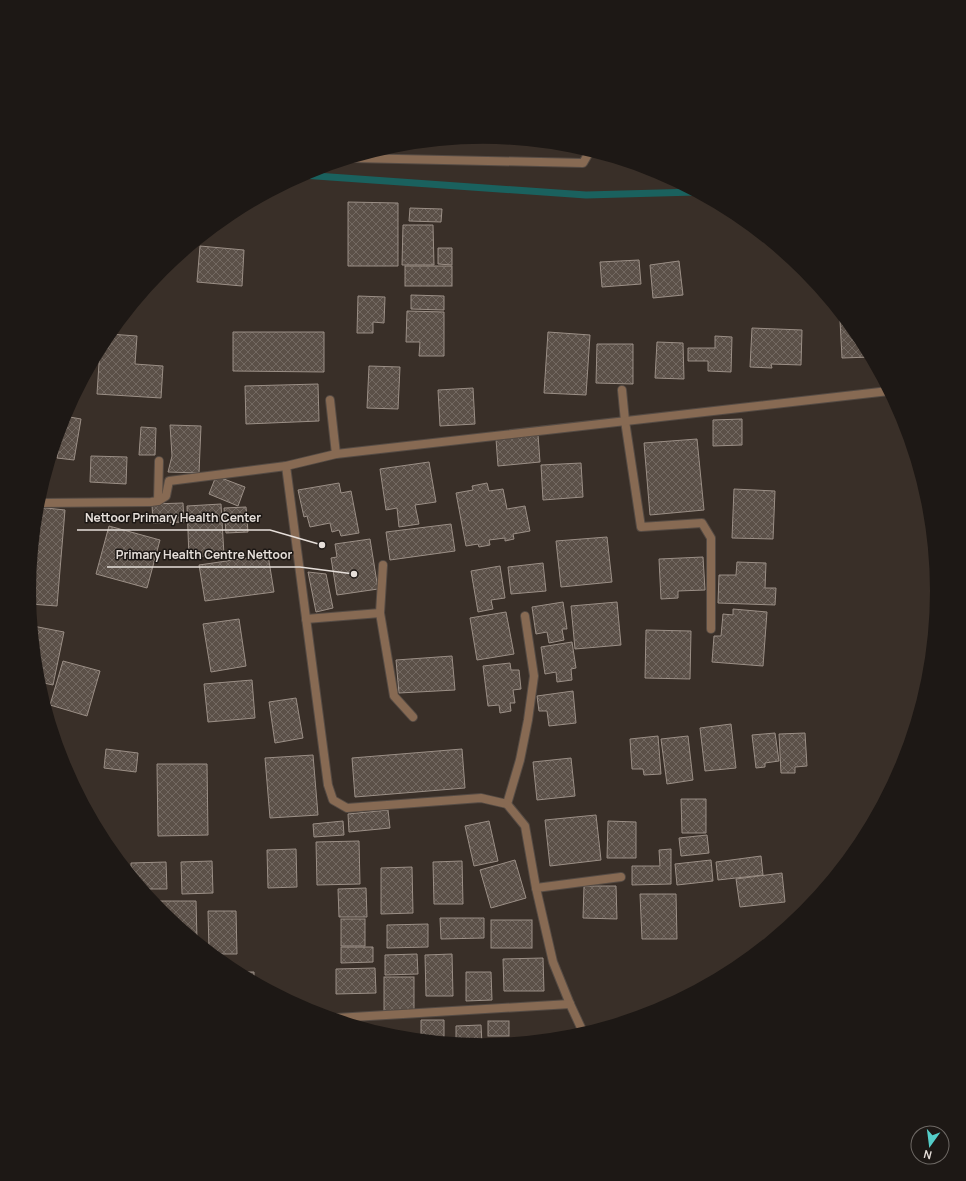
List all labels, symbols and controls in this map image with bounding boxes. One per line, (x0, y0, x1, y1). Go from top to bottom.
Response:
callout: Nettoor Primary Health Center (77, 506, 270, 530)
text: Nettoor Primary Health Center (85, 509, 261, 526)
callout: Primary Health Centre Nettoor (107, 543, 300, 567)
text: Primary Health Centre Nettoor (116, 546, 292, 563)
north arrow (910, 1125, 950, 1165)
text: N (922, 1147, 933, 1163)

